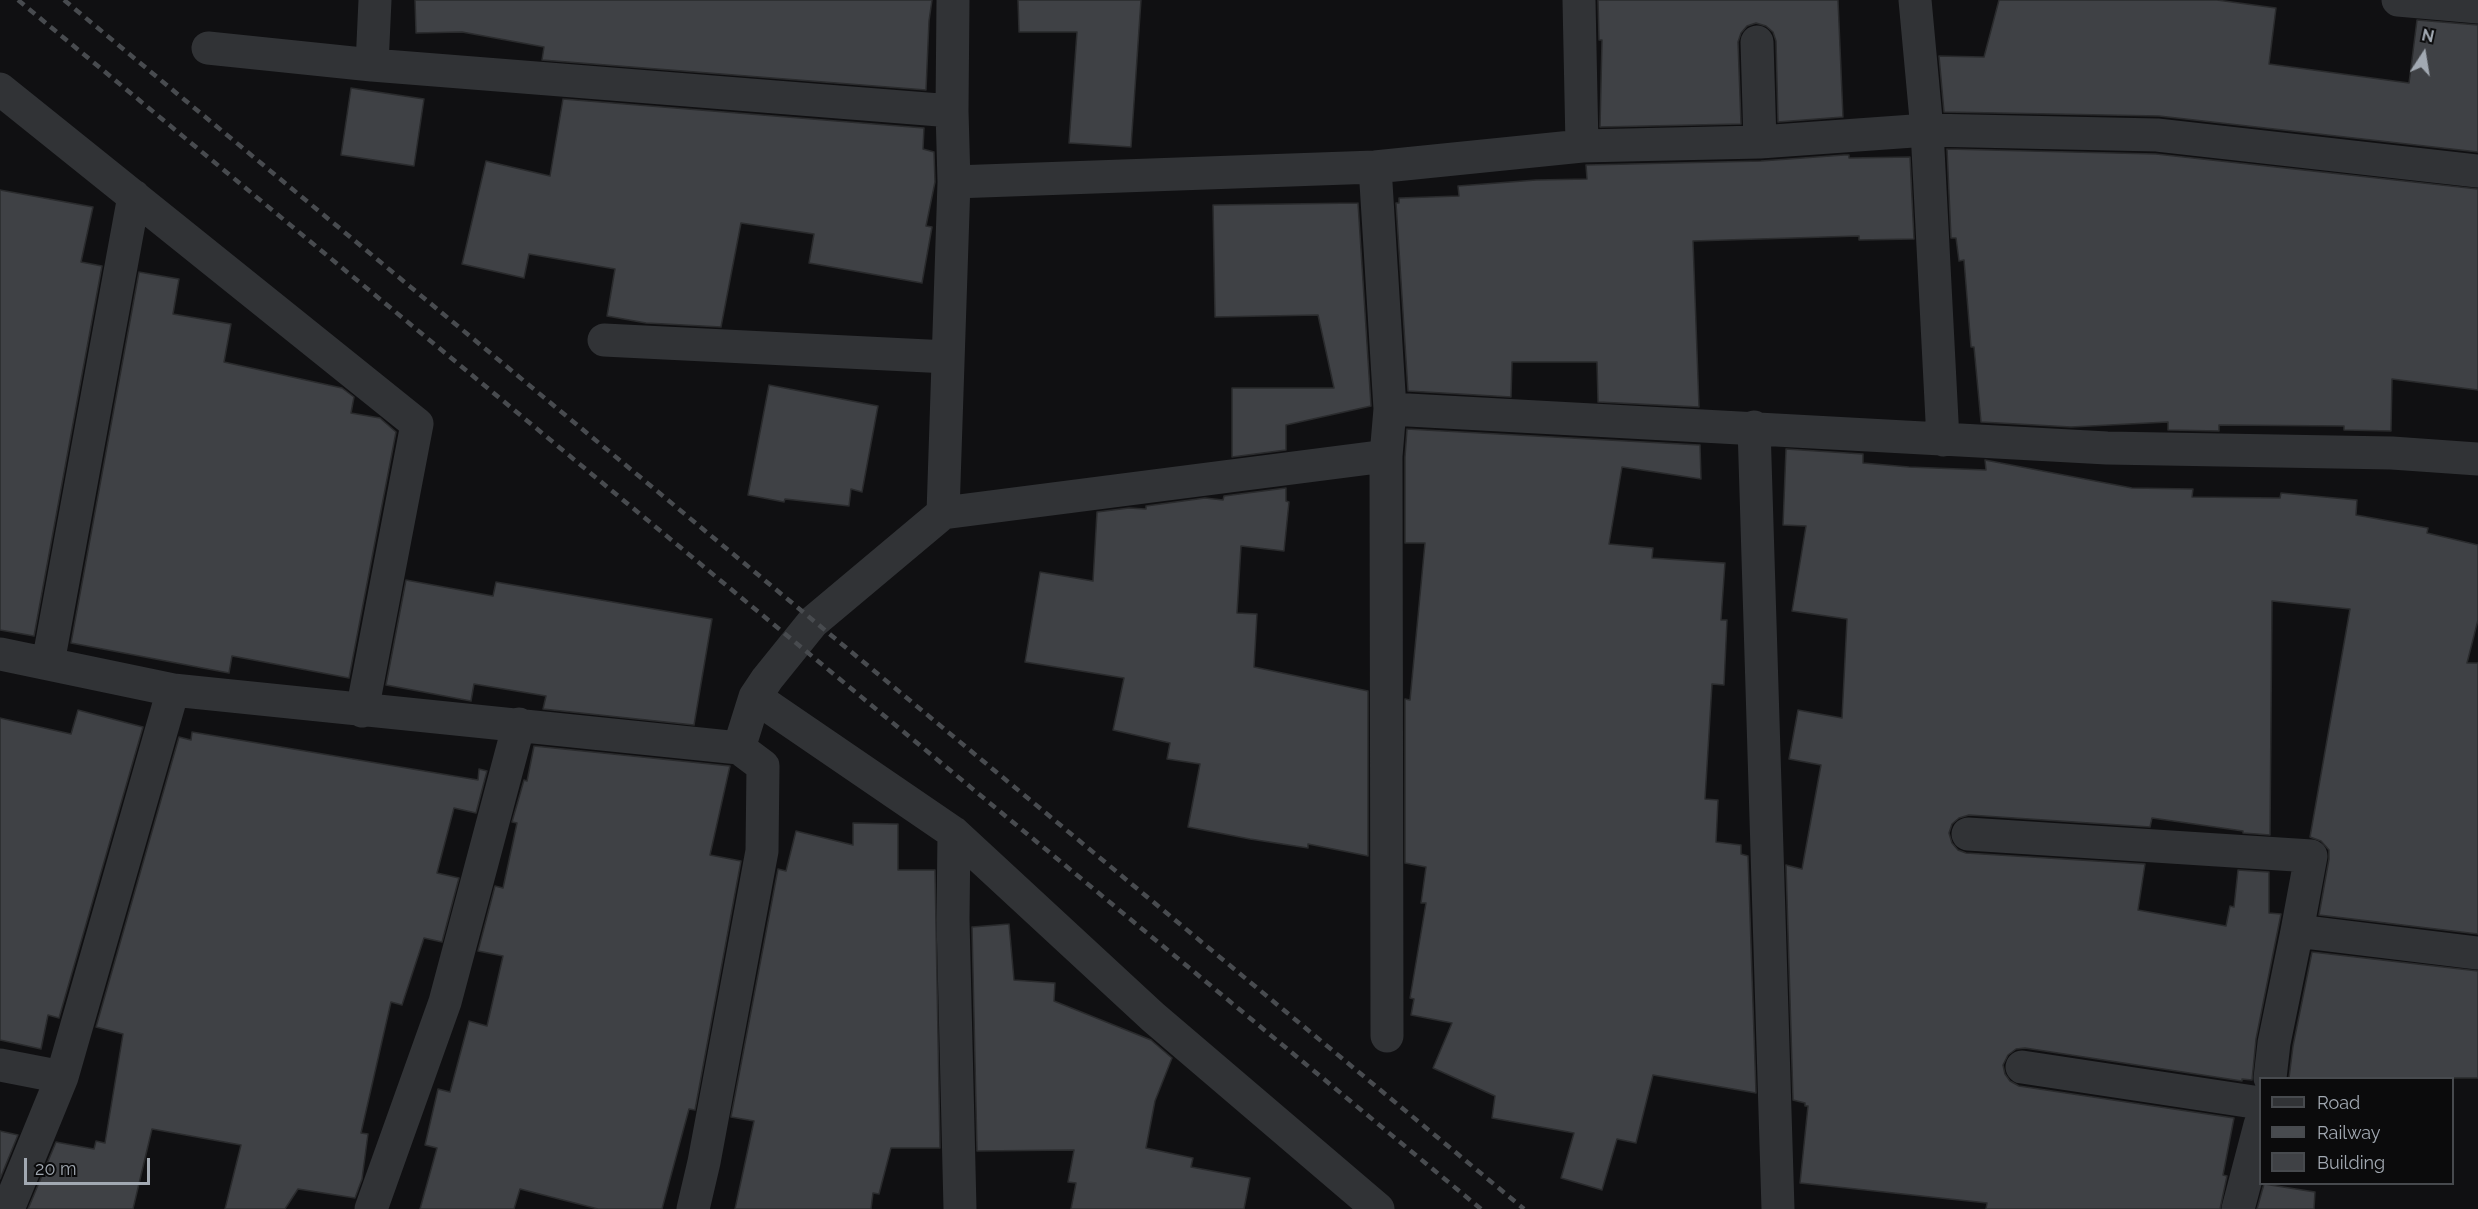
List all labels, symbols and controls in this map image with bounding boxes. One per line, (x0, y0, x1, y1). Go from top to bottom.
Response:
north arrow (2394, 24, 2454, 84)
text: N (2420, 25, 2436, 46)
legend (2259, 1077, 2454, 1185)
text: Road (2317, 1092, 2360, 1113)
text: Railway (2317, 1122, 2381, 1143)
scale bar (27, 1146, 153, 1184)
text: Building (2317, 1152, 2385, 1173)
text: 20 m (35, 1158, 77, 1179)

